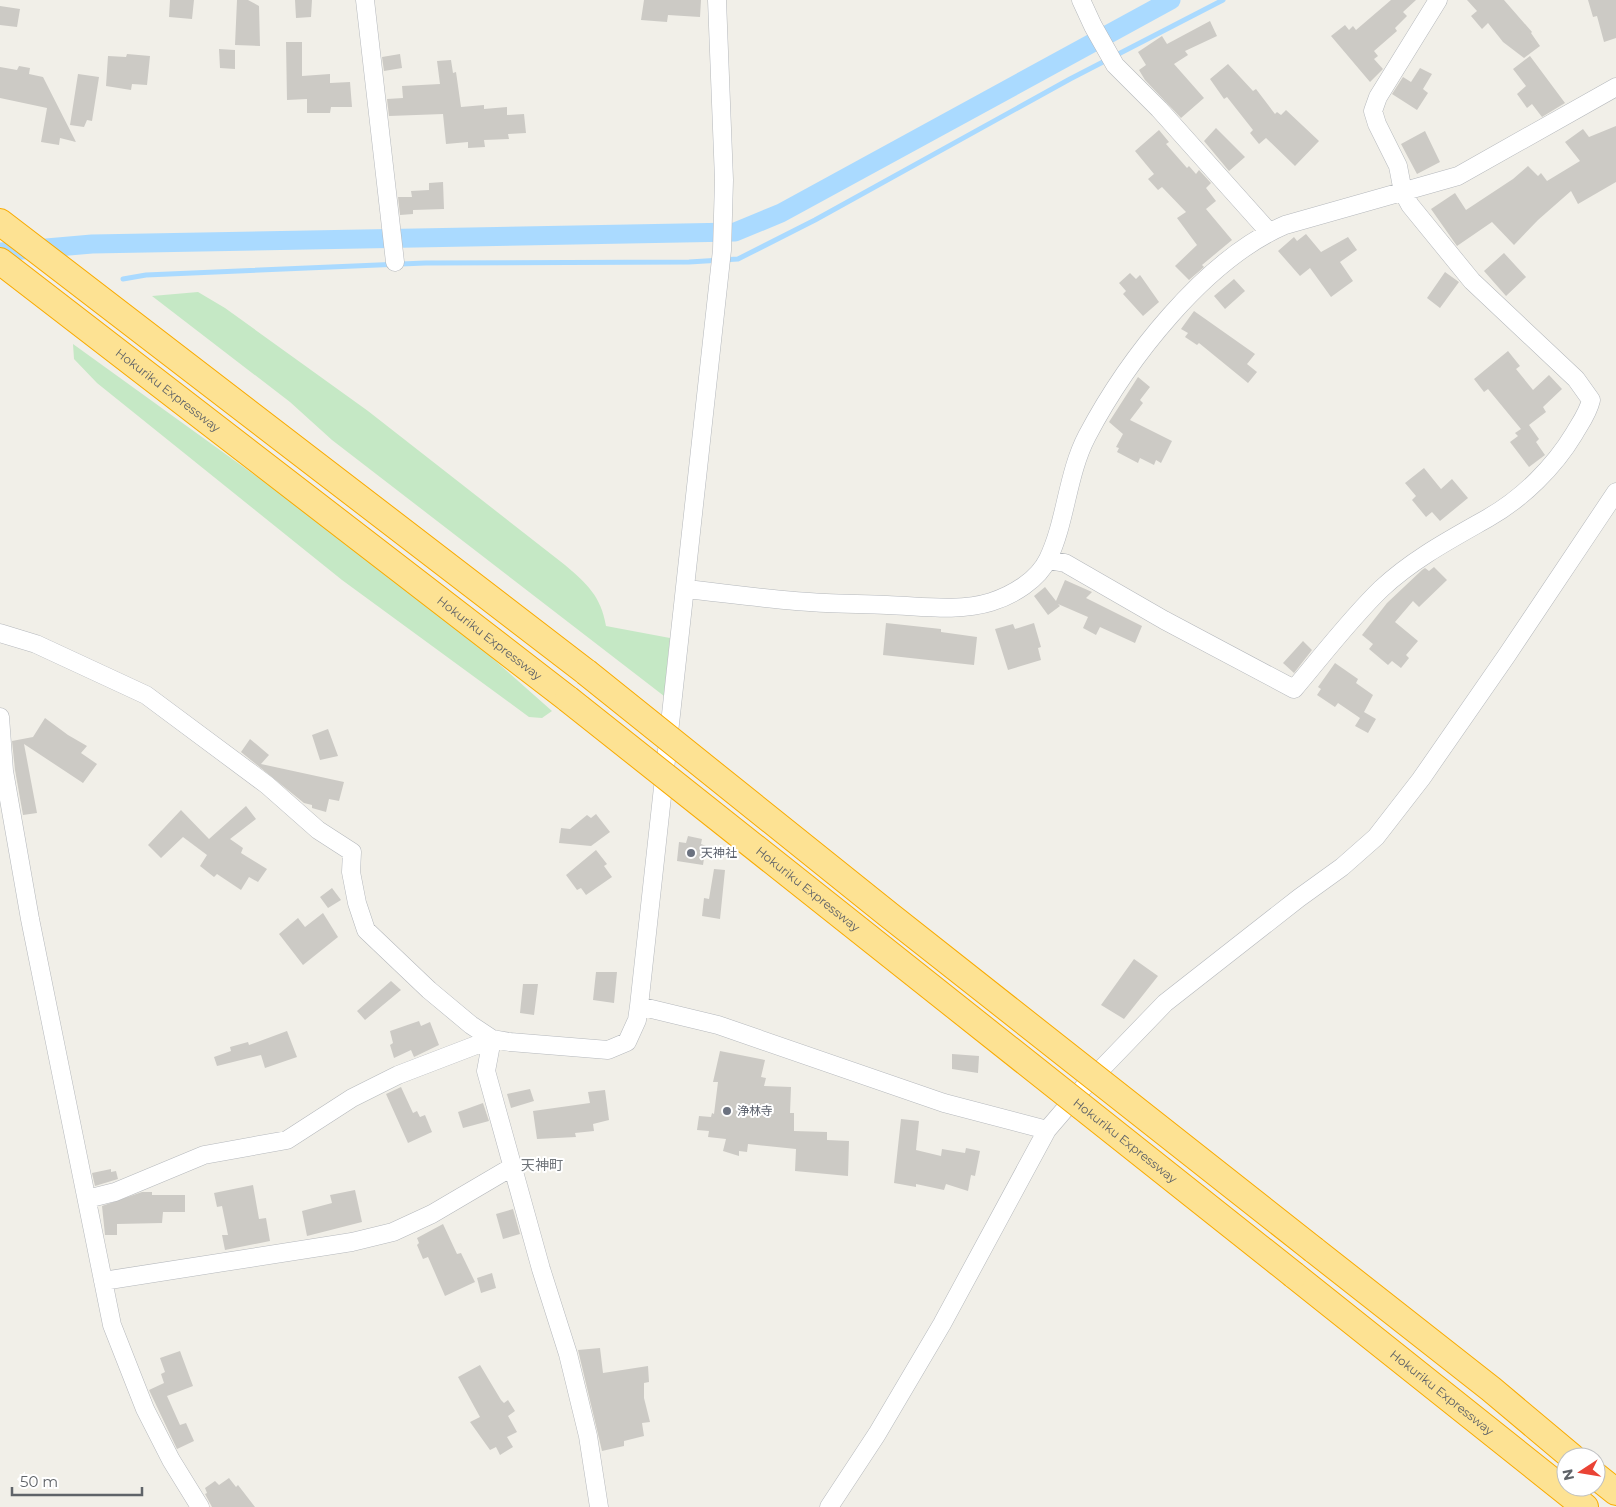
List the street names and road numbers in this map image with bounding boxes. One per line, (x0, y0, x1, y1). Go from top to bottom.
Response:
street label: Hokuriku Expressway (113, 345, 224, 435)
street label: Hokuriku Expressway (434, 593, 545, 683)
street label: Hokuriku Expressway (753, 843, 863, 935)
street label: Hokuriku Expressway (1070, 1095, 1181, 1187)
street label: Hokuriku Expressway (1387, 1347, 1497, 1439)

